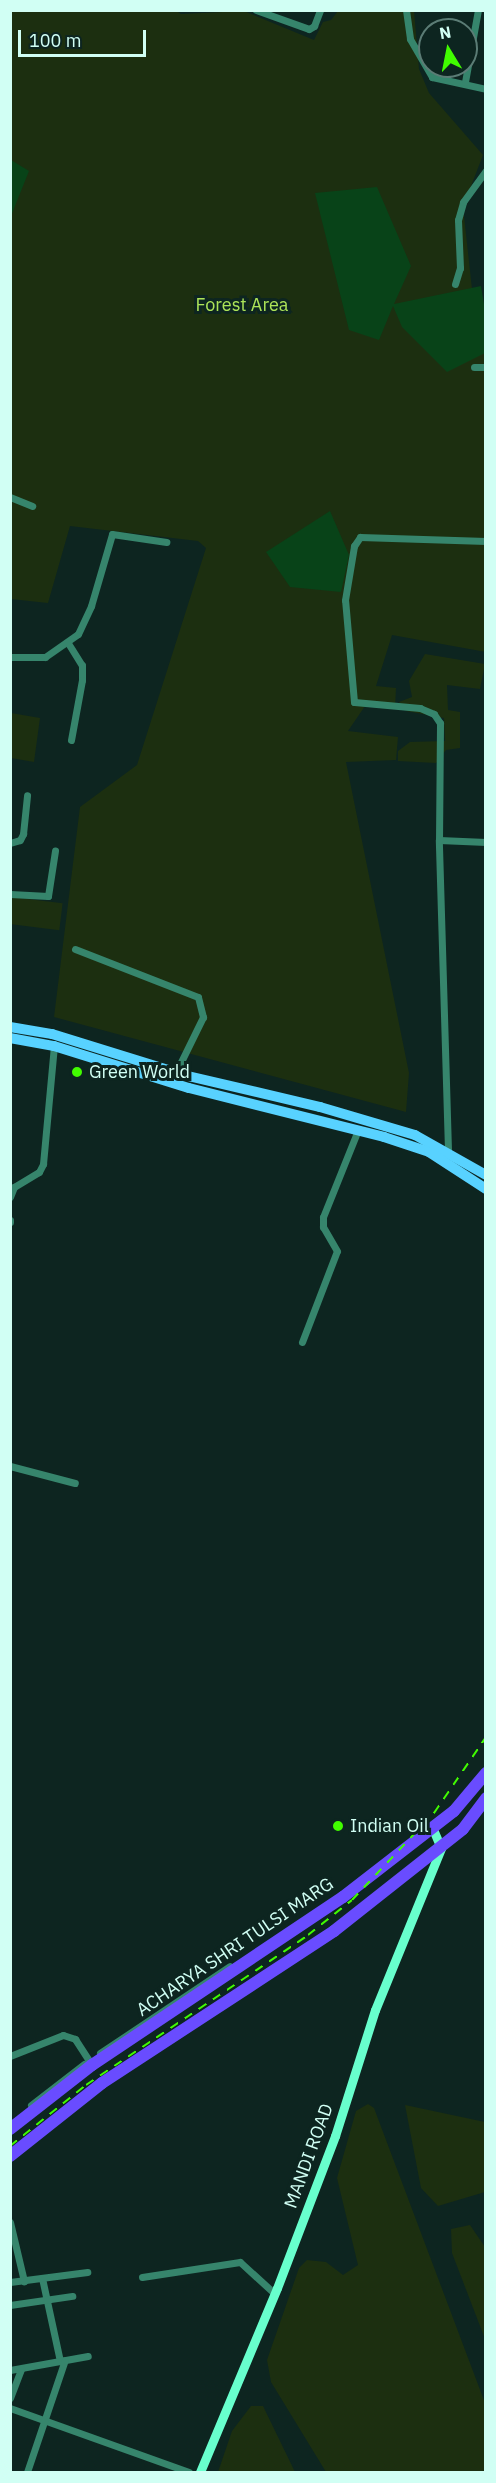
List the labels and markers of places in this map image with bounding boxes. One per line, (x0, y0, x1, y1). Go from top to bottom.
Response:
place label: Green World (89, 1061, 190, 1083)
marker: Green World (70, 1065, 84, 1079)
place label: Indian Oil (350, 1815, 429, 1837)
marker: Indian Oil (331, 1819, 345, 1833)

